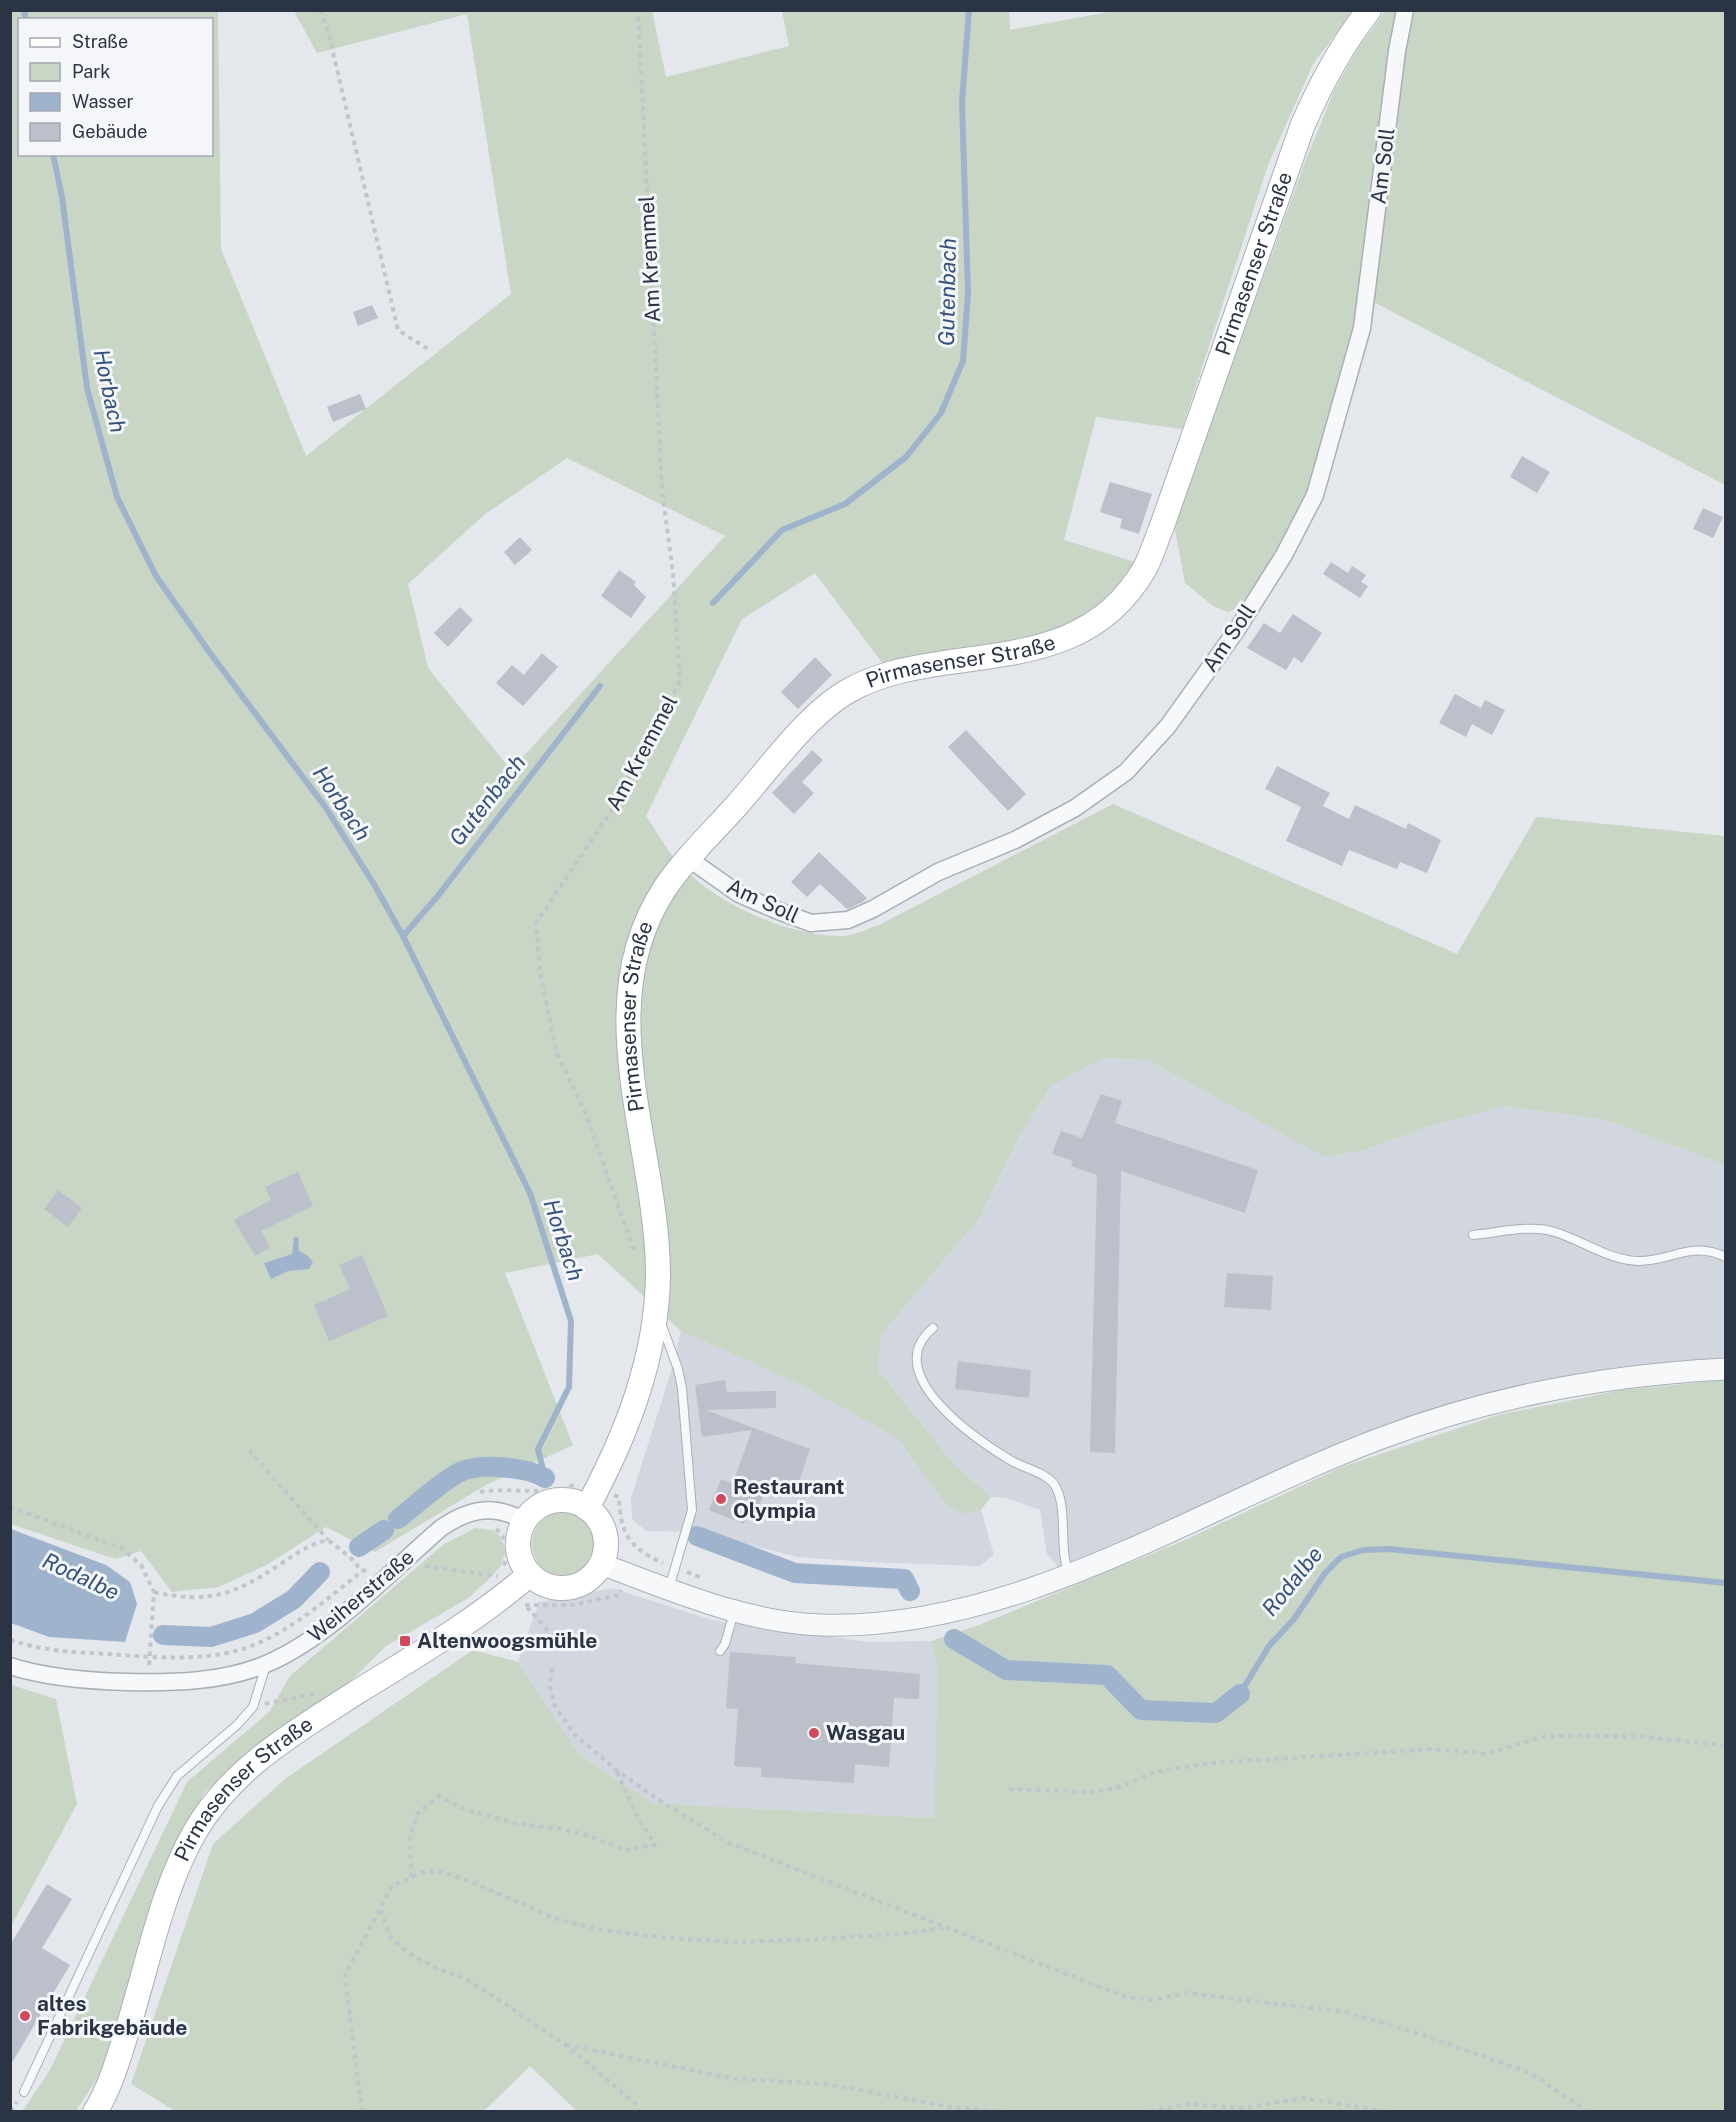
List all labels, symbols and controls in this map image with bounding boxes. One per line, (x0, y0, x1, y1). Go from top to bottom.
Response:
legend (18, 18, 213, 156)
text: Straße (72, 31, 128, 52)
text: Park (72, 61, 110, 82)
text: Wasser (72, 91, 134, 112)
text: Gebäude (72, 121, 147, 142)
street label: Am Soll (1365, 126, 1400, 205)
street label: Pirmasenser Straße (1210, 169, 1297, 359)
street label: Am Kremmel (634, 195, 665, 323)
water label: Gutenbach (933, 238, 961, 346)
water label: Horbach (89, 347, 131, 435)
street label: Am Soll (1197, 599, 1260, 676)
street label: Pirmasenser Straße (862, 629, 1058, 693)
street label: Am Kremmel (601, 691, 682, 815)
water label: Gutenbach (443, 749, 531, 851)
water label: Horbach (308, 761, 376, 845)
street label: Am Soll (723, 873, 803, 928)
street label: Pirmasenser Straße (615, 917, 658, 1114)
water label: Horbach (539, 1196, 589, 1284)
place label: Restaurant Olympia (733, 1474, 845, 1523)
marker: Restaurant Olympia (714, 1492, 728, 1506)
water label: Rodalbe (1256, 1541, 1328, 1621)
street label: Weiherstraße (303, 1544, 419, 1647)
water label: Rodalbe (39, 1547, 123, 1605)
place label: Altenwoogsmühle (417, 1628, 597, 1653)
marker: Altenwoogsmühle (398, 1634, 412, 1648)
street label: Pirmasenser Straße (169, 1711, 317, 1865)
place label: Wasgau (826, 1720, 905, 1745)
marker: Wasgau (807, 1726, 821, 1740)
place label: altes Fabrikgebäude (37, 1991, 187, 2040)
marker: altes Fabrikgebäude (18, 2009, 32, 2023)

